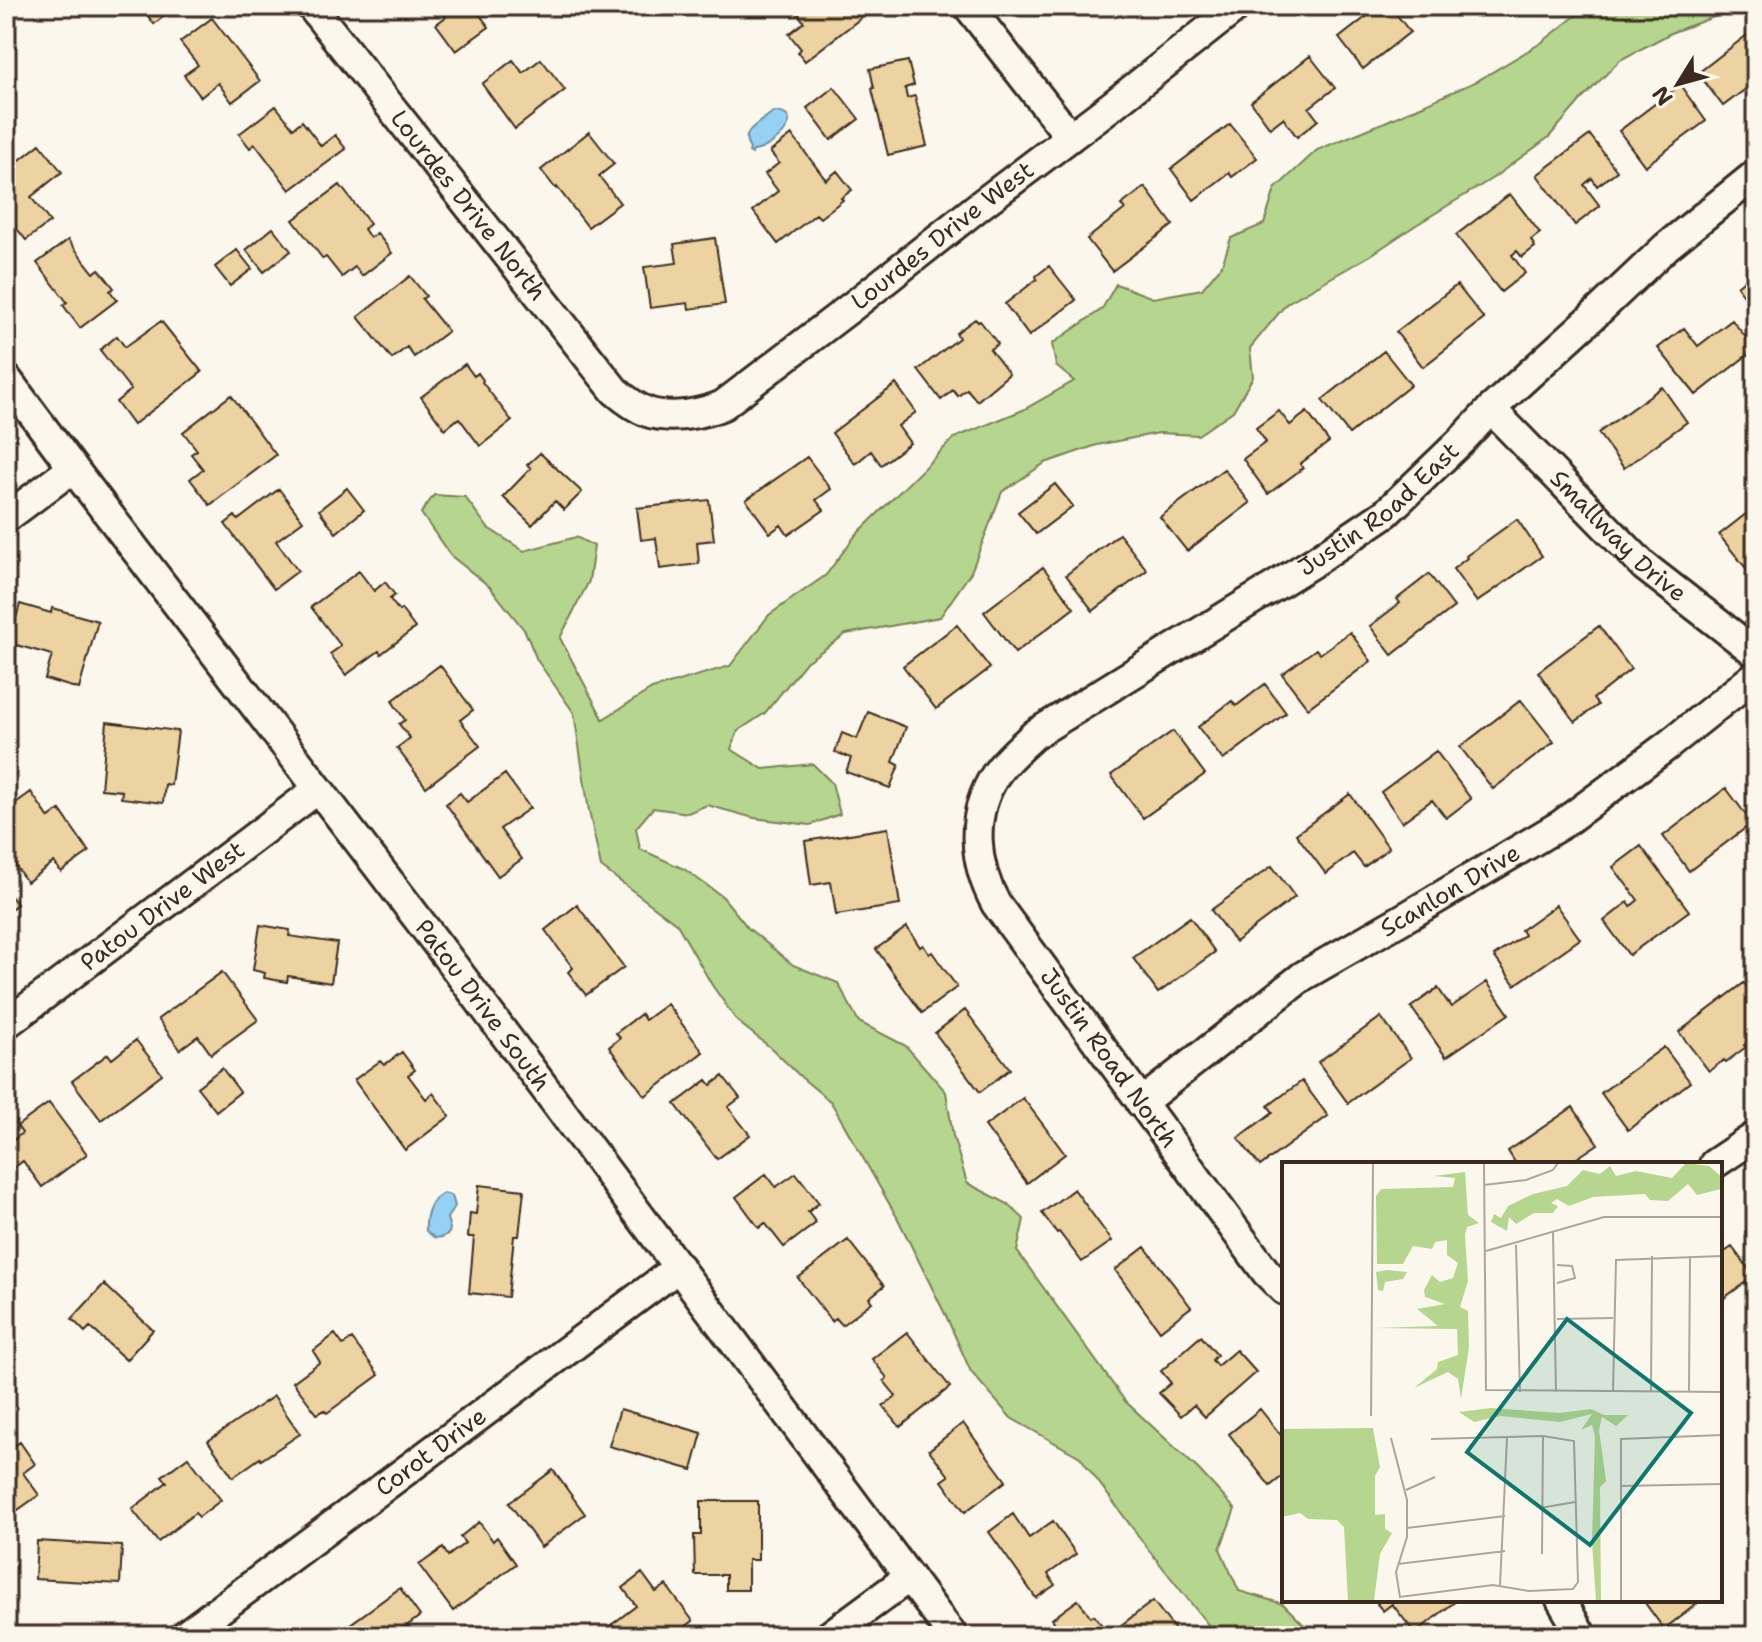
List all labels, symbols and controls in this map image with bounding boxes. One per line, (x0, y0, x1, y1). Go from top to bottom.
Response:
north arrow (1638, 44, 1718, 124)
text: N (1646, 80, 1679, 111)
street label: Lourdes Drive North (383, 103, 554, 307)
street label: Lourdes Drive West (844, 154, 1040, 317)
street label: Justin Road East (1292, 435, 1466, 584)
street label: Smallway Drive (1543, 463, 1693, 609)
street label: Patou Drive West (74, 834, 251, 978)
street label: Scanlon Drive (1374, 837, 1526, 944)
street label: Patou Drive South (408, 913, 558, 1098)
street label: Justin Road North (1033, 962, 1185, 1154)
inset map (1282, 1162, 1722, 1602)
street label: Corot Drive (369, 1400, 493, 1504)

